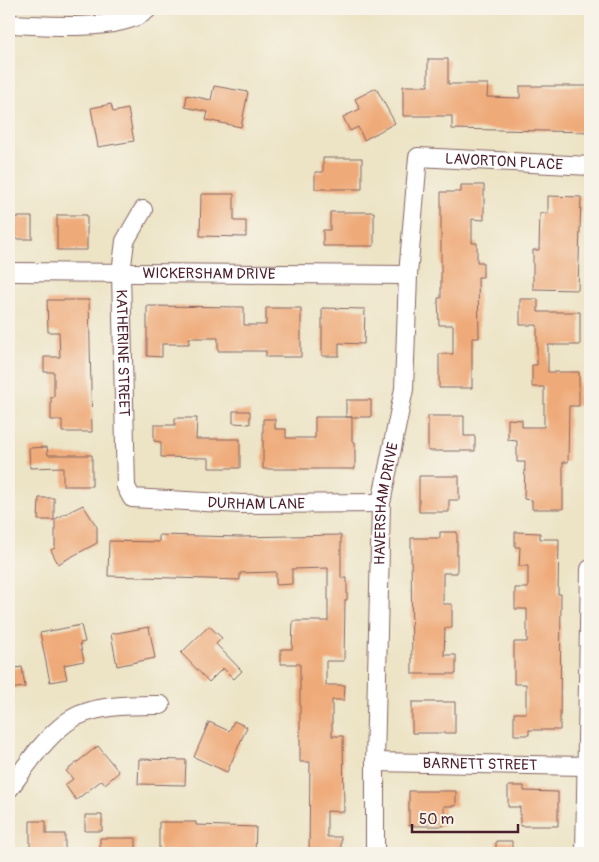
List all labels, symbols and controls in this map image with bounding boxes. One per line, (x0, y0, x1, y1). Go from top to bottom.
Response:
street label: LAVORTON PLACE (444, 149, 564, 174)
street label: WICKERSHAM DRIVE (142, 264, 276, 284)
street label: KATHERINE STREET (112, 289, 134, 417)
street label: HAVERSHAM DRIVE (370, 440, 403, 565)
street label: DURHAM LANE (207, 493, 305, 514)
street label: BARNETT STREET (423, 753, 537, 775)
scale bar (412, 802, 518, 834)
text: 50 m (419, 810, 454, 829)

